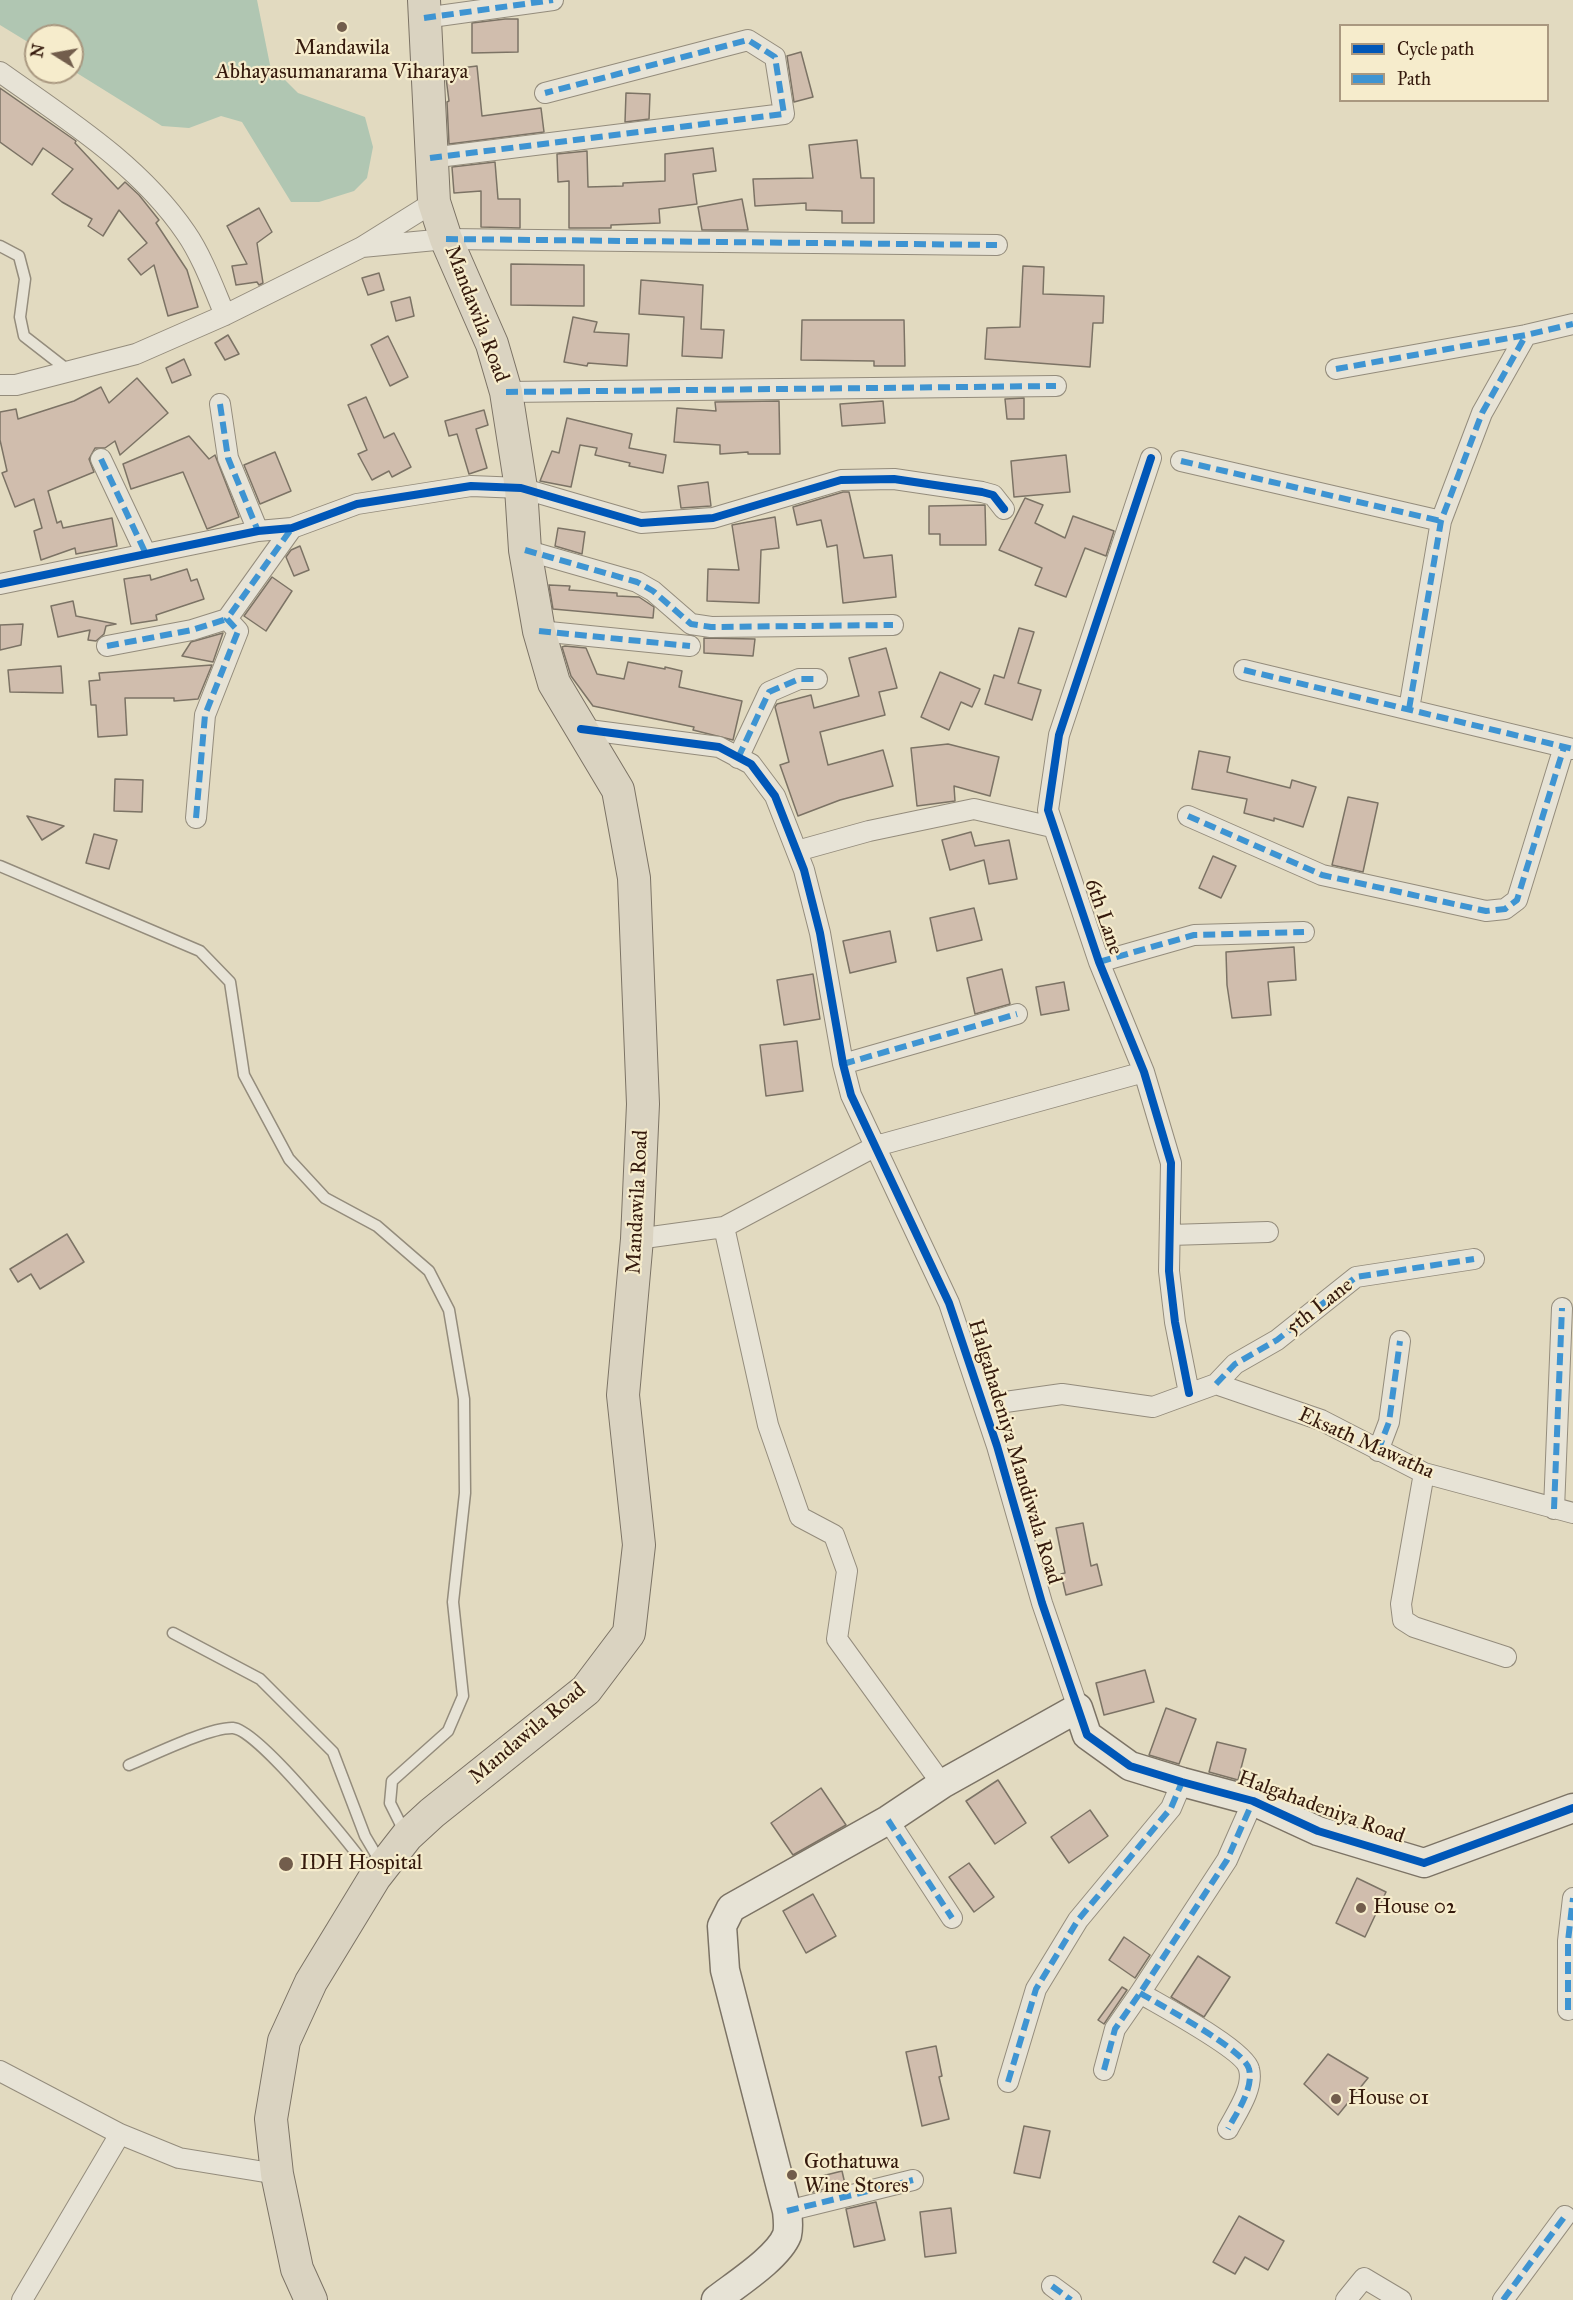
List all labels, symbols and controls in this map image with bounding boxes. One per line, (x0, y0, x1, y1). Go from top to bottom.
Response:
marker: Mandawila Abhayasumanarama Viharaya (335, 20, 349, 34)
north arrow (24, 24, 84, 84)
legend (1339, 24, 1549, 102)
place label: Mandawila Abhayasumanarama Viharaya (216, 36, 468, 86)
text: Cycle path (1397, 38, 1474, 60)
text: N (27, 42, 48, 59)
text: Path (1397, 68, 1431, 90)
street label: Mandawila Road (438, 242, 514, 386)
street label: 6th Lane (1078, 876, 1128, 958)
street label: Mandawila Road (622, 1129, 654, 1275)
street label: 5th Lane (1282, 1273, 1358, 1341)
street label: Halgahadeniya Mandiwala Road (962, 1317, 1066, 1587)
street label: Eksath Mawatha (1294, 1403, 1438, 1485)
street label: Mandawila Road (465, 1678, 591, 1790)
street label: Halgahadeniya Road (1234, 1766, 1408, 1850)
place label: IDH Hospital (300, 1851, 422, 1877)
marker: IDH Hospital (277, 1855, 295, 1873)
place label: House 02 (1373, 1895, 1456, 1921)
marker: House 02 (1354, 1901, 1368, 1915)
place label: House 01 (1348, 2086, 1429, 2112)
marker: House 01 (1329, 2092, 1343, 2106)
place label: Gothatuwa Wine Stores (804, 2150, 909, 2200)
marker: Gothatuwa Wine Stores (785, 2168, 799, 2182)

